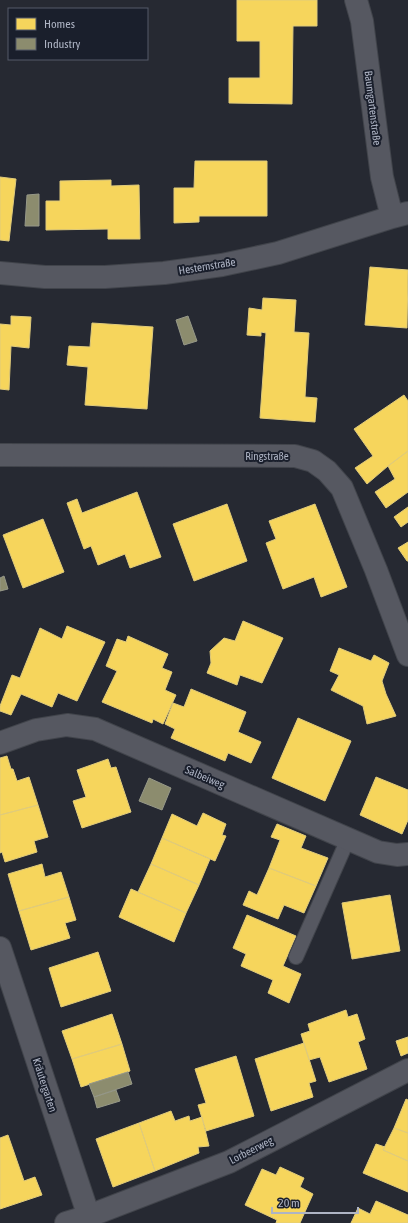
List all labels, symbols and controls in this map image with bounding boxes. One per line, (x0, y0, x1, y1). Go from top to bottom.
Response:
legend (8, 8, 148, 60)
text: Homes (44, 17, 75, 31)
text: Industry (44, 37, 81, 51)
street label: Baumgartenstraße (362, 70, 384, 146)
street label: Hesternstraße (178, 256, 236, 276)
street label: Ringstraße (245, 450, 289, 462)
street label: Salbeiweg (184, 763, 227, 791)
street label: Kräutergarten (31, 1057, 59, 1113)
street label: Lorbeerweg (227, 1134, 275, 1166)
scale bar (272, 1189, 358, 1215)
text: 20 m (278, 1196, 300, 1210)

